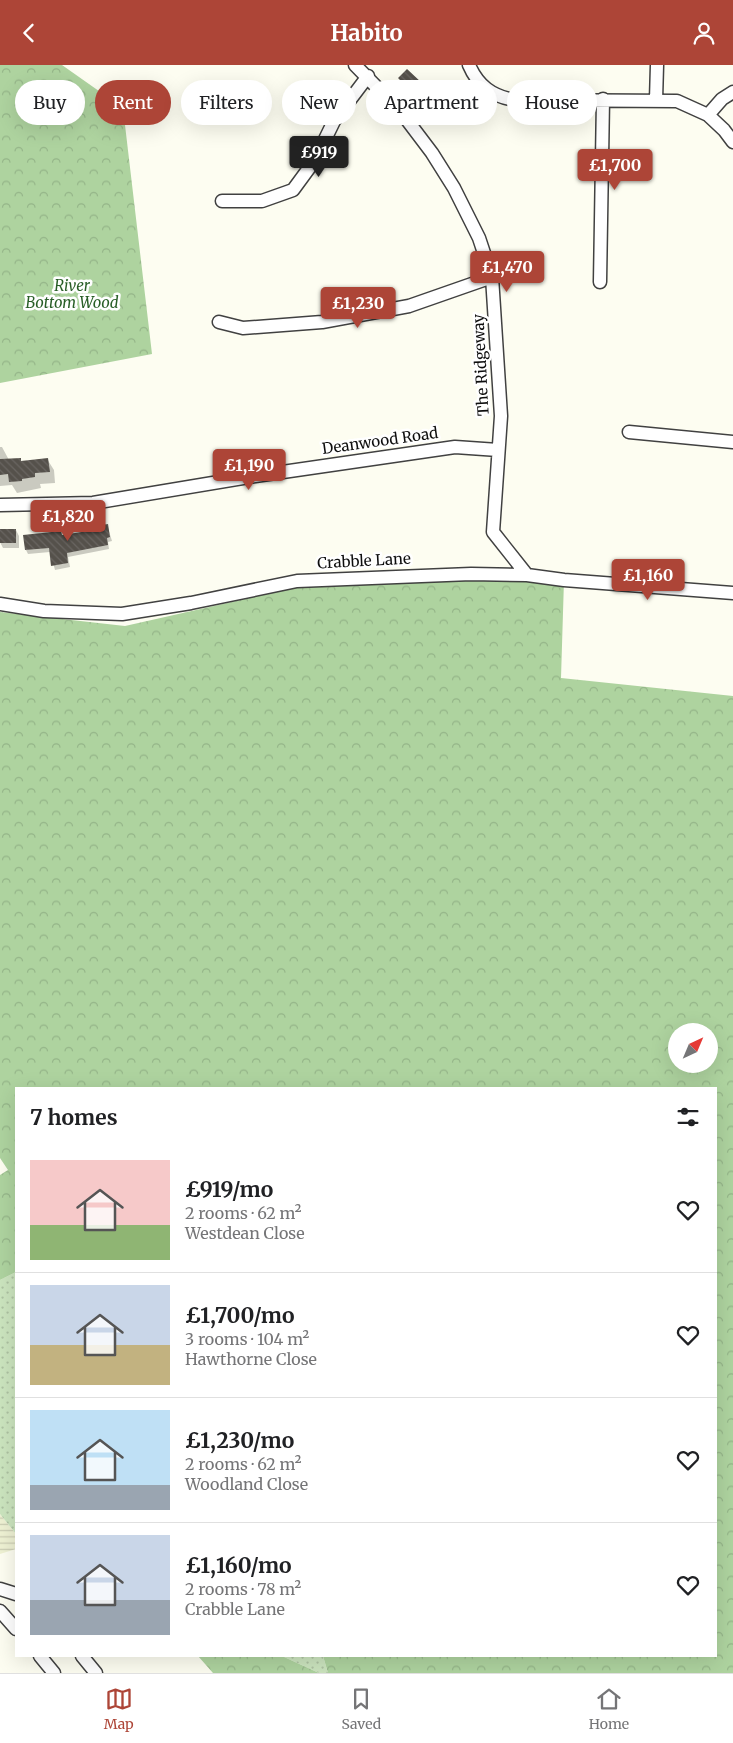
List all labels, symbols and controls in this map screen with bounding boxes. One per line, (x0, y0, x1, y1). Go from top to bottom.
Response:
icon: back (15, 19, 43, 47)
text: Habito (330, 19, 403, 47)
icon: person (690, 19, 718, 47)
chip: Buy (15, 80, 85, 125)
chip: Rent (95, 80, 171, 125)
chip: Filters (181, 80, 272, 125)
chip: New (282, 80, 356, 125)
chip: Apartment (366, 80, 497, 125)
chip: House (507, 80, 597, 125)
pin: £919 (289, 135, 349, 178)
text: £919 (301, 142, 338, 162)
pin: £1,700 (574, 149, 656, 191)
text: £1,700 (589, 155, 641, 175)
pin: £1,470 (466, 251, 548, 293)
text: £1,470 (481, 257, 533, 277)
park label: River Bottom Wood (26, 276, 119, 312)
pin: £1,230 (317, 287, 399, 329)
text: £1,230 (332, 293, 384, 313)
street label: The Ridgeway (468, 313, 493, 416)
street label: Deanwood Road (321, 423, 439, 458)
pin: £1,190 (208, 449, 290, 491)
text: £1,190 (224, 455, 274, 475)
pin: £1,820 (27, 499, 109, 542)
text: £1,820 (42, 506, 94, 526)
street label: Crabble Lane (317, 549, 411, 572)
pin: £1,160 (607, 559, 689, 601)
text: £1,160 (623, 565, 673, 585)
north arrow (668, 1023, 718, 1073)
map controls (668, 1023, 718, 1073)
icon: filters (674, 1103, 702, 1131)
text: 7 homes (30, 1104, 118, 1131)
text: £919/mo (185, 1176, 273, 1203)
icon: home (70, 1180, 130, 1240)
icon: heart (674, 1196, 702, 1224)
text: 2 rooms · 62 m² (185, 1203, 302, 1223)
text: Westdean Close (185, 1223, 305, 1243)
text: £1,700/mo (185, 1302, 295, 1329)
icon: home (70, 1305, 130, 1365)
icon: heart (674, 1321, 702, 1349)
text: 3 rooms · 104 m² (185, 1329, 309, 1349)
text: Hawthorne Close (185, 1349, 317, 1369)
text: £1,230/mo (185, 1427, 294, 1454)
icon: home (70, 1430, 130, 1490)
icon: heart (674, 1446, 702, 1474)
text: 2 rooms · 62 m² (185, 1454, 302, 1474)
text: Woodland Close (185, 1474, 308, 1494)
text: £1,160/mo (185, 1552, 292, 1579)
icon: home (70, 1555, 130, 1615)
icon: heart (674, 1571, 702, 1599)
text: 2 rooms · 78 m² (185, 1579, 301, 1599)
text: Crabble Lane (185, 1599, 285, 1619)
tab: Map (104, 1685, 134, 1733)
tab: Saved (341, 1685, 381, 1733)
tab: Home (589, 1685, 629, 1733)

